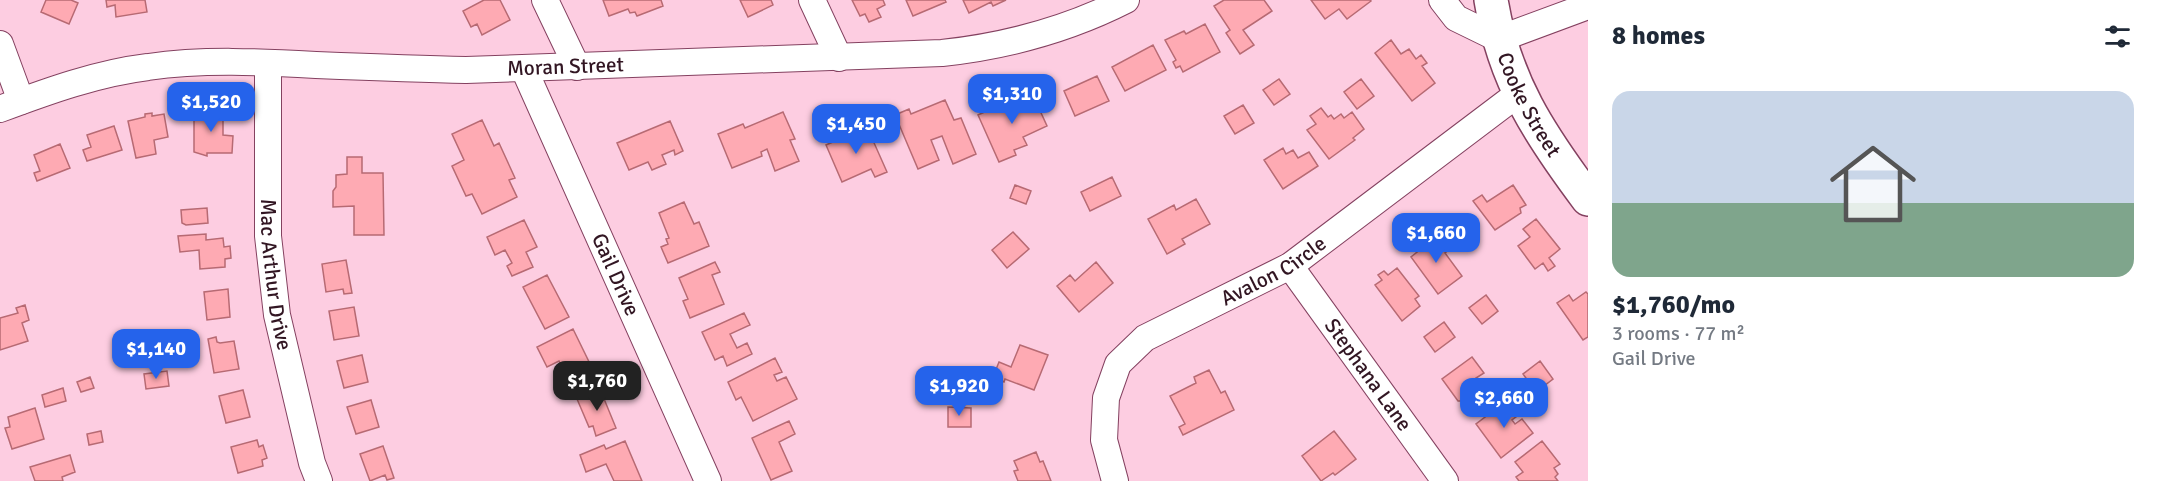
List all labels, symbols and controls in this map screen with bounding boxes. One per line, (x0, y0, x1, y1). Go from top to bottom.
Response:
text: 8 homes (1612, 20, 1705, 52)
icon: filters (2101, 20, 2134, 53)
street label: Cooke Street (1492, 49, 1567, 162)
street label: Moran Street (506, 51, 624, 82)
pin: $1,310 (963, 74, 1061, 125)
text: $1,310 (982, 81, 1042, 106)
pin: $1,520 (162, 82, 260, 133)
text: $1,520 (181, 89, 241, 114)
pin: $1,450 (807, 104, 905, 155)
text: $1,450 (826, 111, 886, 136)
icon: home (1819, 130, 1927, 238)
street label: Mac Arthur Drive (255, 199, 298, 353)
pin: $1,660 (1387, 213, 1485, 264)
text: $1,660 (1406, 220, 1466, 245)
street label: Gail Drive (586, 229, 646, 320)
street label: Avalon Circle (1216, 230, 1331, 311)
text: $1,760/mo (1612, 289, 1735, 321)
street label: Stephana Lane (1319, 313, 1418, 436)
text: 3 rooms · 77 m² (1612, 321, 1745, 346)
pin: $1,140 (107, 329, 205, 380)
text: $1,140 (126, 336, 186, 361)
text: Gail Drive (1612, 346, 1695, 371)
pin: $1,760 (548, 361, 646, 412)
pin: $1,920 (910, 366, 1008, 417)
text: $1,760 (567, 368, 627, 393)
text: $1,920 (929, 373, 989, 398)
pin: $2,660 (1455, 378, 1553, 429)
text: $2,660 (1474, 385, 1534, 410)

